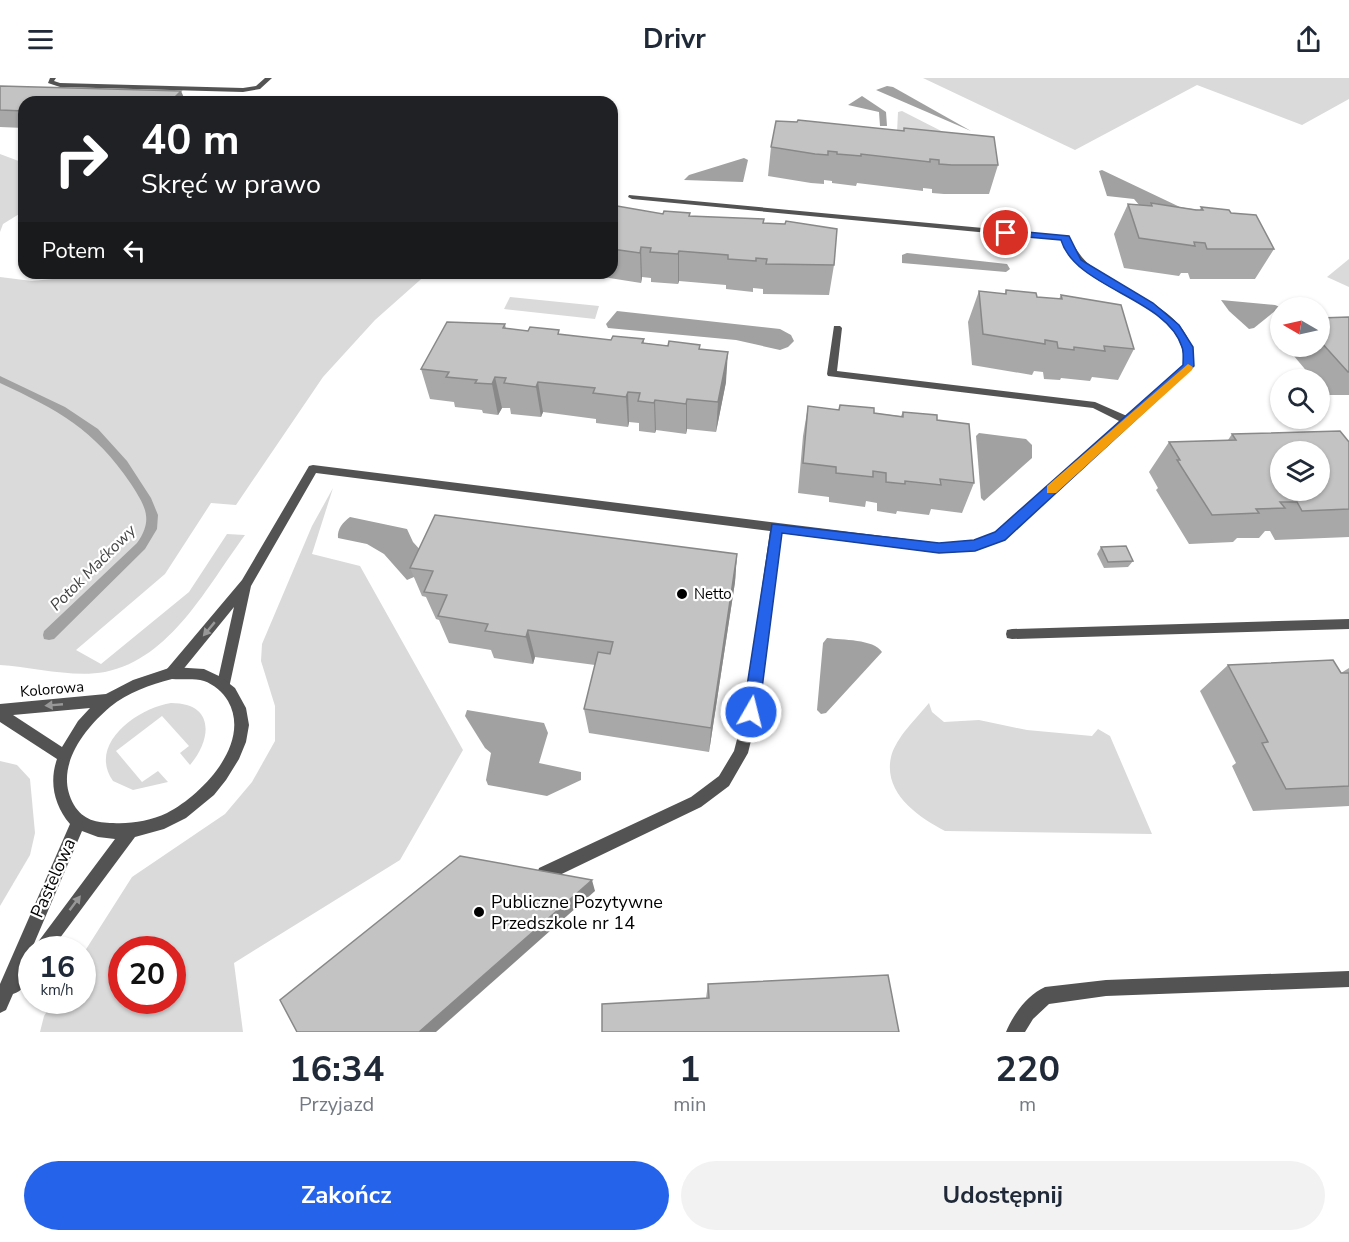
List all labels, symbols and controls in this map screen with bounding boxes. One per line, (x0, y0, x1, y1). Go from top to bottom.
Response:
text: Drivr (643, 21, 706, 58)
icon: menu (24, 23, 57, 56)
icon: share (1292, 23, 1325, 56)
text: 40 m (141, 112, 240, 169)
icon: right (42, 120, 120, 198)
text: Skręć w prawo (141, 166, 321, 203)
pin (980, 207, 1031, 258)
icon: arrive (989, 216, 1022, 249)
icon: left (118, 234, 151, 267)
text: Potem (42, 236, 106, 266)
north arrow (1270, 297, 1330, 357)
map controls (1270, 297, 1330, 501)
button: search (1270, 369, 1330, 429)
button: layers (1270, 441, 1330, 501)
water label: Potok Maćkowy (45, 520, 141, 616)
place label: Netto (694, 584, 732, 604)
marker: Netto (675, 587, 689, 601)
one-way arrow (203, 621, 216, 637)
street label: Kolorowa (19, 676, 85, 702)
position arrow (719, 680, 783, 744)
one-way arrow (44, 700, 63, 710)
street label: Pastelowa (25, 835, 81, 921)
place label: Publiczne Pozytywne Przedszkole nr 14 (491, 890, 663, 935)
one-way arrow (69, 895, 81, 911)
marker: Publiczne Pozytywne Przedszkole nr 14 (472, 905, 486, 919)
speed limit sign: 20 (108, 936, 186, 1014)
text: 16 (39, 947, 75, 988)
text: km/h (40, 980, 74, 1000)
text: 16:34 (289, 1045, 384, 1094)
text: 1 (679, 1045, 701, 1094)
text: 220 (995, 1045, 1060, 1094)
text: Przyjazd (299, 1091, 374, 1118)
text: min (673, 1091, 706, 1118)
text: m (1019, 1091, 1036, 1118)
button: Zakończ (24, 1161, 669, 1230)
button: Udostępnij (681, 1161, 1325, 1230)

